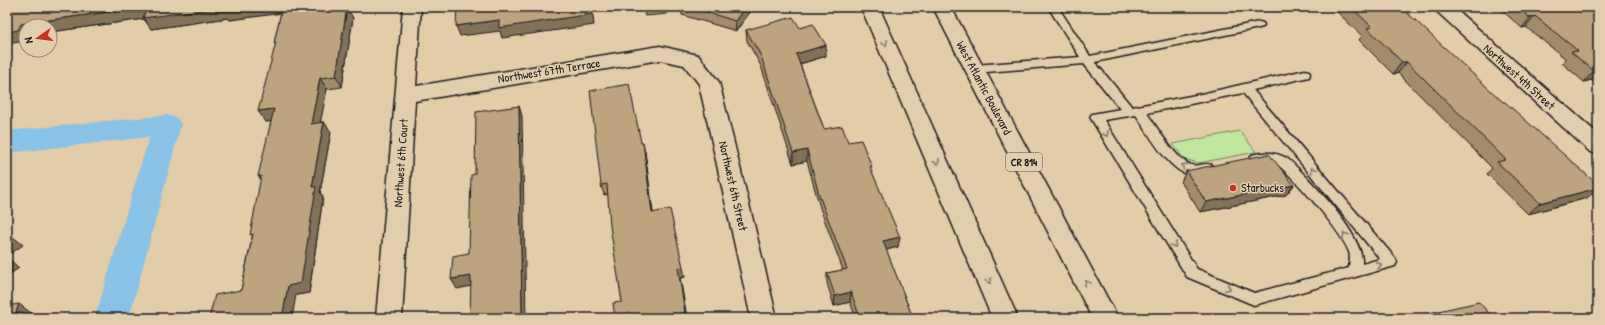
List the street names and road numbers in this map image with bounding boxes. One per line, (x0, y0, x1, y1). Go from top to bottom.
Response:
street label: West Atlantic Boulevard (953, 38, 1016, 138)
street label: Northwest 4th Street (1480, 40, 1560, 114)
street label: Northwest 67th Terrace (497, 54, 601, 87)
street label: Northwest 6th Court (389, 117, 412, 208)
street label: Northwest 6th Street (715, 139, 752, 233)
road number: CR 814 (1006, 153, 1042, 171)

